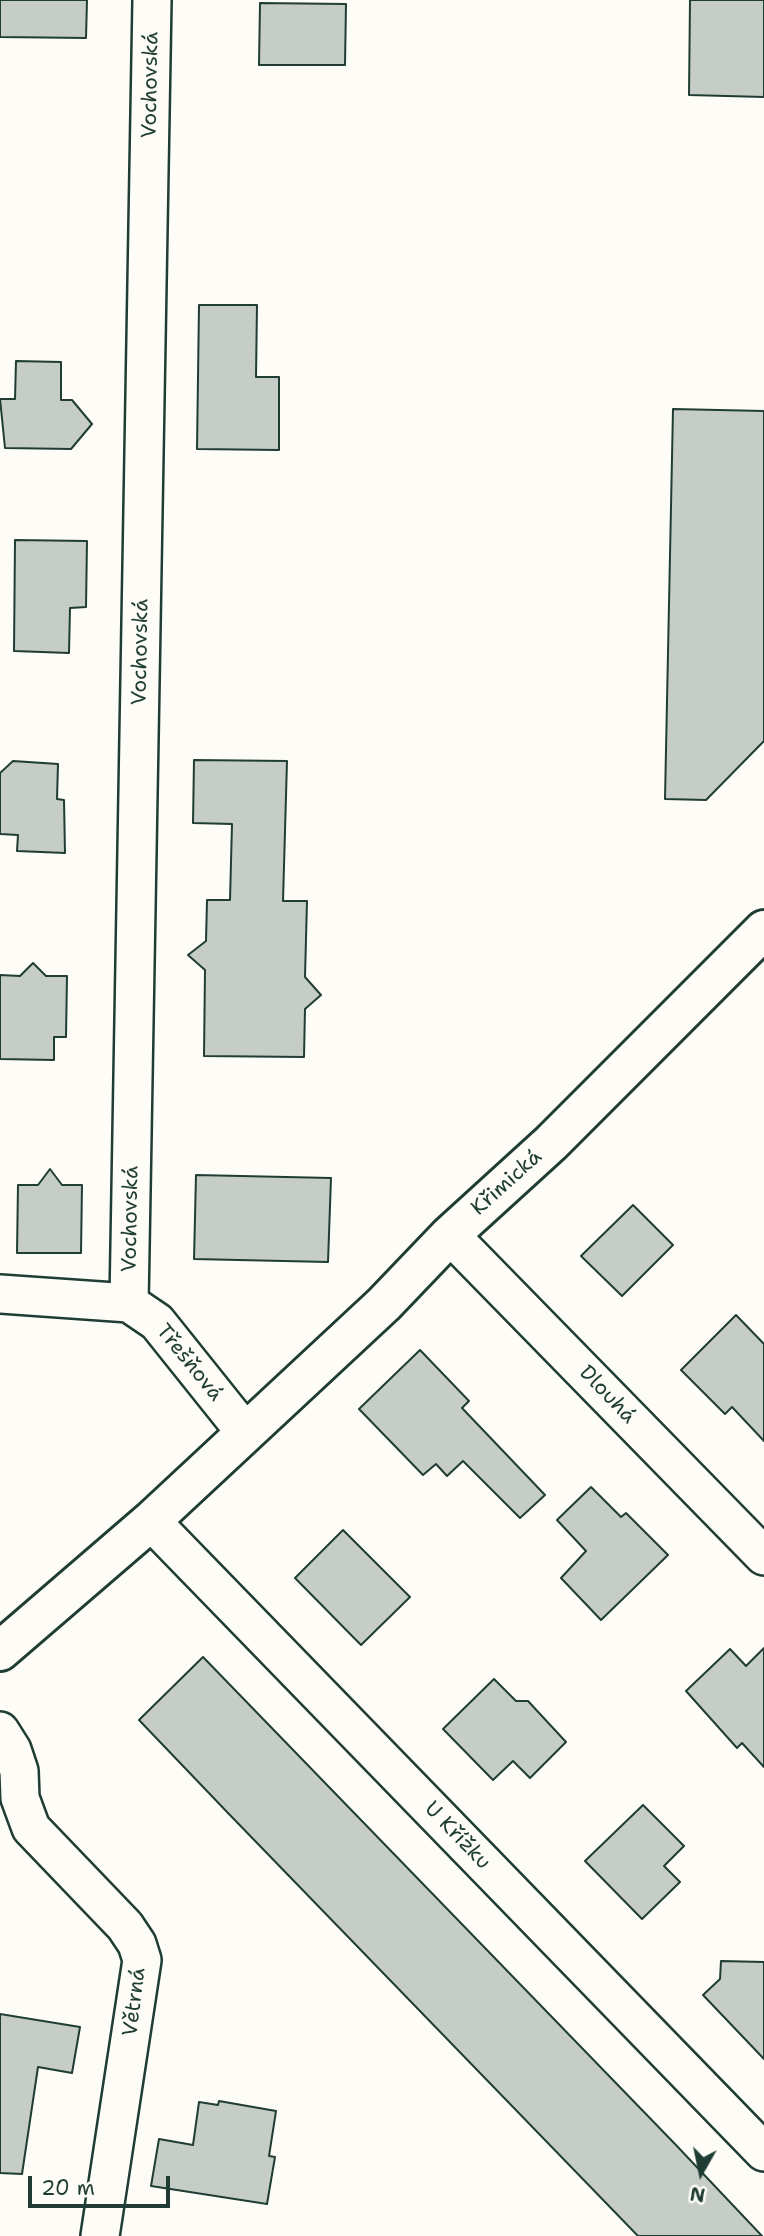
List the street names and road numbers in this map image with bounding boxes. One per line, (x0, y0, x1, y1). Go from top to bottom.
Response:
street label: Vochovská (137, 32, 165, 138)
street label: Vochovská (127, 599, 155, 705)
street label: Křimická (467, 1145, 547, 1221)
street label: Vochovská (117, 1166, 145, 1272)
street label: Třešňová (150, 1319, 228, 1407)
street label: Dlouhá (573, 1361, 641, 1429)
street label: U Křížku (419, 1797, 495, 1875)
street label: Větrná (118, 1966, 152, 2038)

